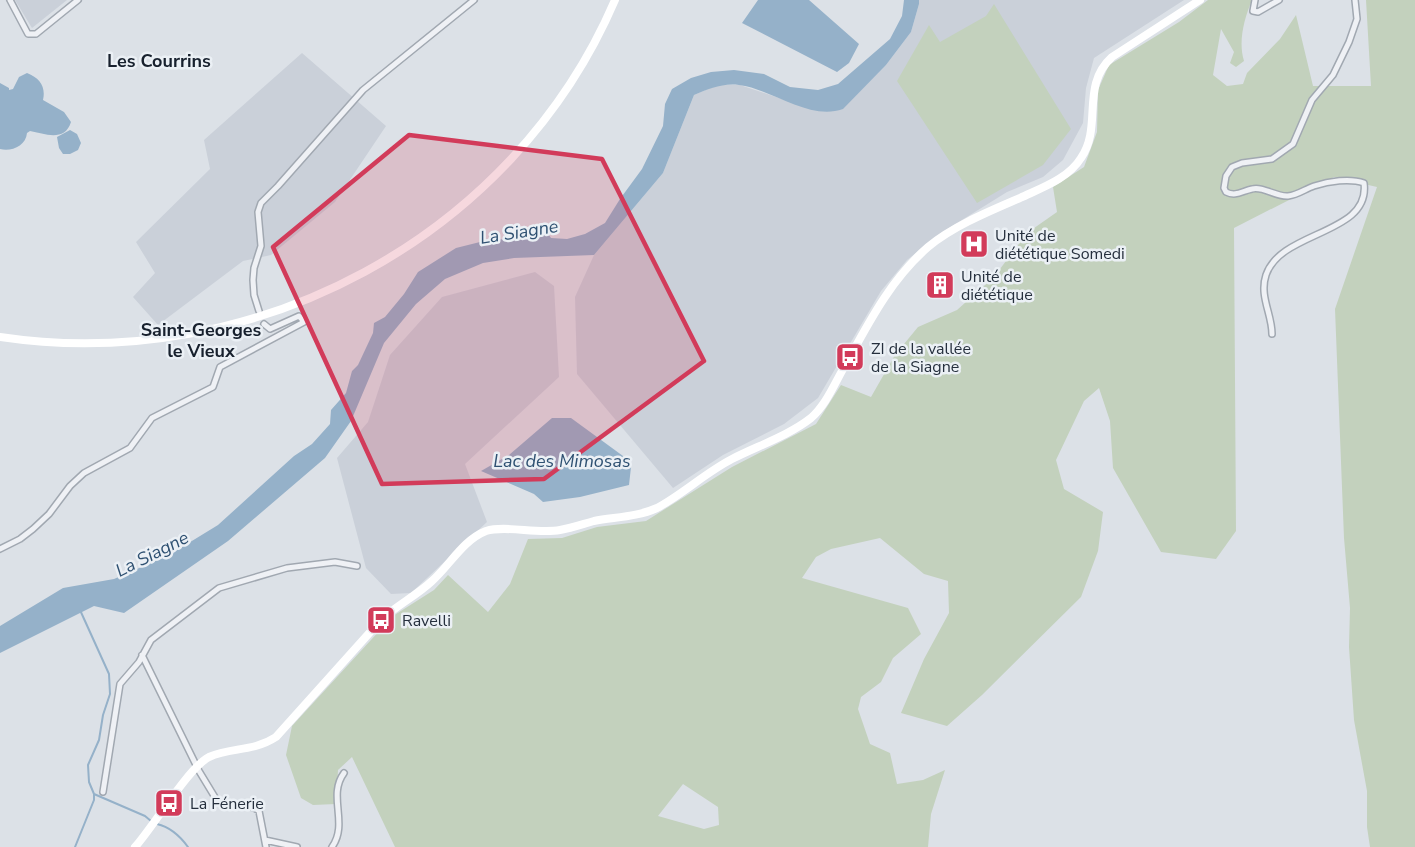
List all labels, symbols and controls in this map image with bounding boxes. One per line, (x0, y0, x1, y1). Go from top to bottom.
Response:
district label: Les Courrins (107, 49, 211, 73)
water label: La Siagne (478, 214, 560, 250)
place label: Unité de diététique Somedi (995, 225, 1125, 265)
hospital icon: Unité de diététique Somedi (958, 228, 990, 260)
place label: Unité de diététique (961, 266, 1033, 306)
building icon: Unité de diététique (924, 269, 956, 301)
district label: Saint-Georges le Vieux (141, 318, 262, 363)
place label: ZI de la vallée de la Siagne (871, 338, 971, 378)
bus stop icon: ZI de la vallée de la Siagne (834, 341, 866, 373)
water label: Lac des Mimosas (493, 449, 631, 473)
water label: La Siagne (111, 525, 193, 583)
bus stop icon: Ravelli (365, 604, 397, 636)
place label: Ravelli (402, 610, 451, 632)
bus stop icon: La Fénerie (153, 787, 185, 819)
place label: La Fénerie (190, 793, 264, 815)

